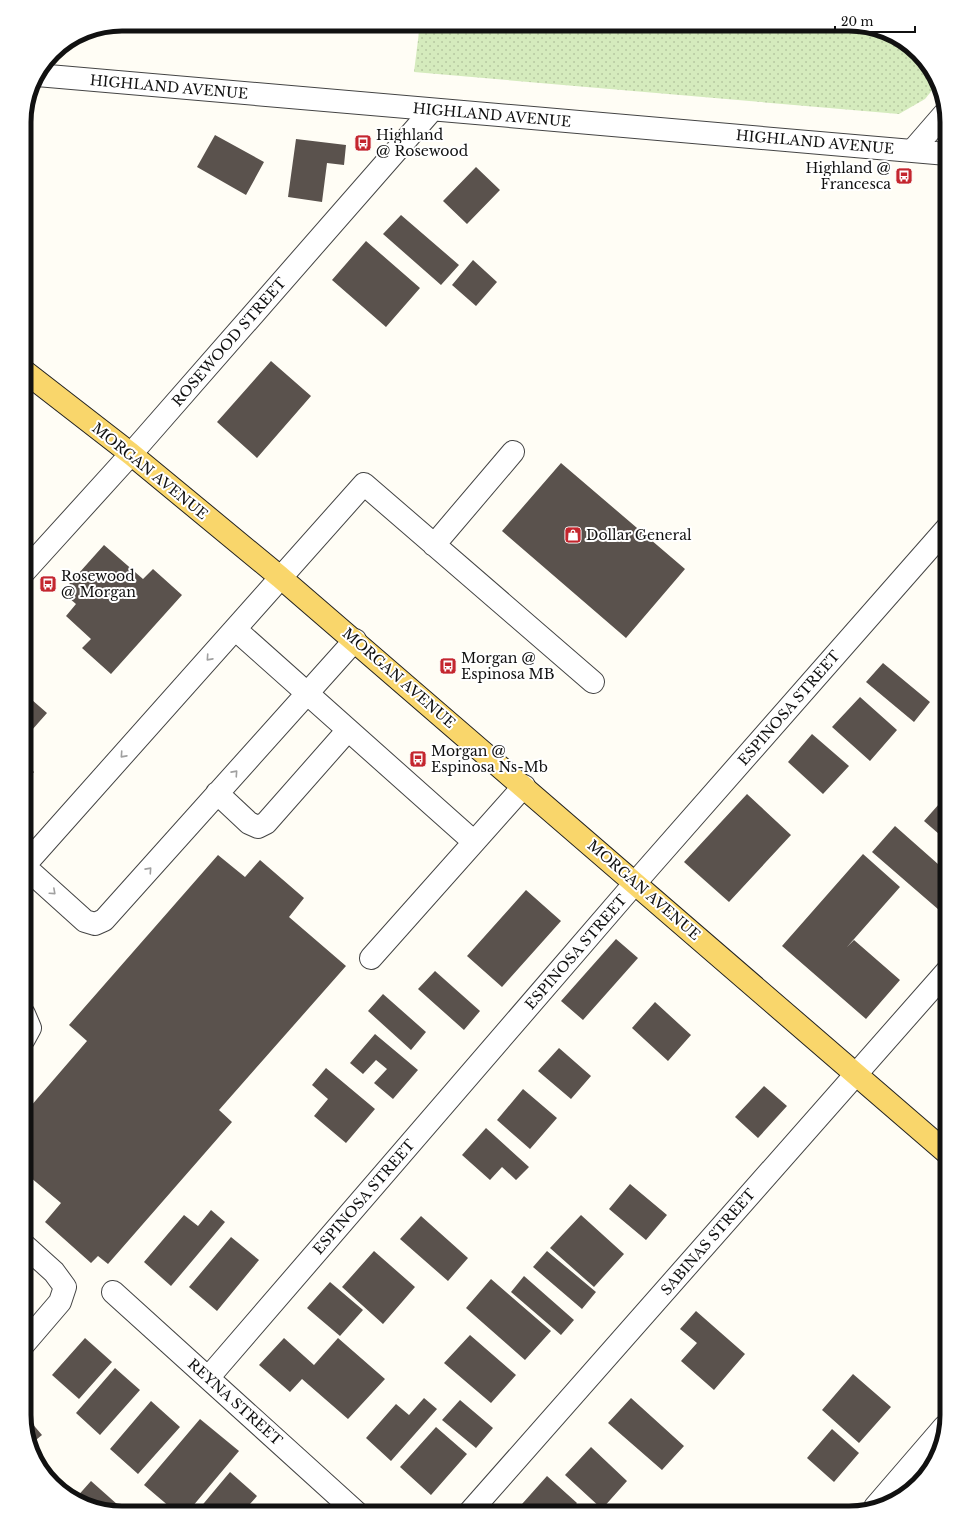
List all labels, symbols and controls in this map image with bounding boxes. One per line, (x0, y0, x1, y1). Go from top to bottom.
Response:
scale bar (835, 8, 915, 34)
text: 20 m (841, 14, 873, 29)
street label: HIGHLAND AVENUE (89, 71, 249, 103)
street label: HIGHLAND AVENUE (412, 99, 572, 131)
place label: Highland @ Rosewood (376, 126, 469, 160)
street label: HIGHLAND AVENUE (735, 126, 895, 158)
bus stop icon: Highland @ Rosewood (353, 133, 373, 153)
place label: Highland @ Francesca (805, 159, 891, 193)
bus stop icon: Highland @ Francesca (894, 166, 914, 186)
street label: ROSEWOOD STREET (168, 274, 290, 410)
street label: MORGAN AVENUE (89, 419, 211, 523)
shop icon: Dollar General (563, 525, 583, 545)
place label: Dollar General (586, 526, 692, 544)
place label: Rosewood @ Morgan (61, 567, 136, 601)
bus stop icon: Rosewood @ Morgan (38, 574, 58, 594)
street label: MORGAN AVENUE (339, 624, 459, 732)
street label: ESPINOSA STREET (734, 647, 844, 769)
place label: Morgan @ Espinosa MB (461, 649, 555, 683)
one-way arrow (206, 653, 214, 661)
bus stop icon: Morgan @ Espinosa MB (438, 656, 458, 676)
place label: Morgan @ Espinosa Ns-Mb (431, 742, 548, 776)
bus stop icon: Morgan @ Espinosa Ns-Mb (408, 749, 428, 769)
one-way arrow (120, 750, 127, 758)
one-way arrow (230, 770, 238, 778)
street label: MORGAN AVENUE (584, 836, 704, 944)
one-way arrow (144, 867, 151, 875)
one-way arrow (48, 888, 56, 895)
street label: ESPINOSA STREET (521, 891, 631, 1013)
street label: ESPINOSA STREET (309, 1136, 419, 1258)
street label: SABINAS STREET (657, 1185, 759, 1299)
street label: REYNA STREET (184, 1355, 286, 1449)

